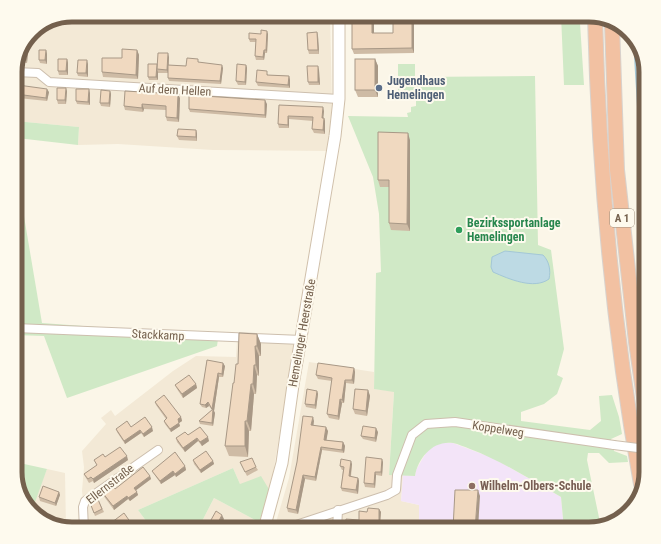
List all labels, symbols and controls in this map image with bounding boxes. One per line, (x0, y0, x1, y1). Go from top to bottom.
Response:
place label: Jugendhaus Hemelingen (387, 74, 446, 102)
street label: Auf dem Hellen (138, 81, 212, 99)
marker: Jugendhaus Hemelingen (374, 83, 384, 93)
road number: A 1 (610, 209, 634, 227)
place label: Bezirkssportanlage Hemelingen (467, 216, 561, 244)
marker: Bezirkssportanlage Hemelingen (454, 225, 464, 235)
street label: Hemelinger Heerstraße (286, 278, 318, 388)
street label: Stackkamp (131, 327, 185, 343)
street label: Koppelweg (471, 418, 525, 440)
street label: Ellernstraße (83, 461, 137, 507)
place label: Wilhelm-Olbers-Schule (480, 479, 591, 493)
marker: Wilhelm-Olbers-Schule (467, 481, 477, 491)

